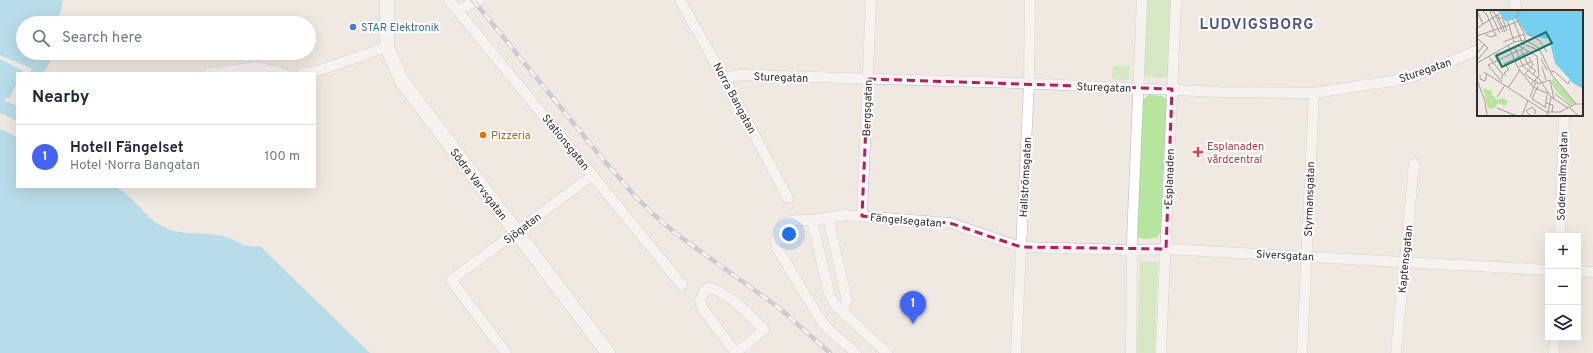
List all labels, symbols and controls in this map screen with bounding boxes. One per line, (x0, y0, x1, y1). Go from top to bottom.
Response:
inset map (1477, 10, 1583, 116)
search box (16, 16, 316, 60)
district label: LUDVIGSBORG (1200, 16, 1314, 35)
place label: STAR Elektronik (361, 21, 440, 35)
marker: STAR Elektronik (348, 22, 358, 32)
icon: search (30, 27, 52, 49)
text: Search here (62, 29, 142, 48)
street label: Sturegatan (1397, 55, 1454, 86)
street label: Norra Bangatan (710, 61, 759, 136)
street label: Sturegatan (753, 70, 809, 86)
street label: Bergsgatan (860, 79, 876, 137)
street label: Sturegatan (1076, 80, 1132, 96)
text: Nearby (32, 87, 89, 109)
street label: Stationsgatan (538, 112, 592, 174)
place label: Pizzeria (491, 129, 531, 143)
marker: Pizzeria (478, 130, 488, 140)
street label: Södermalmsgatan (1554, 131, 1572, 221)
street label: Hallströmsgatan (1017, 136, 1035, 218)
text: Hotell Fängelset (70, 139, 184, 158)
place label: Esplanaden vårdcentral (1207, 140, 1264, 167)
street label: Södra Varvsgatan (447, 146, 510, 223)
marker: Esplanaden vårdcentral (1192, 146, 1204, 158)
street label: Esplanaden (1162, 148, 1178, 206)
text: 1 (42, 149, 48, 165)
text: 100 m (264, 149, 300, 165)
text: Hotel · Norra Bangatan (70, 158, 200, 174)
street label: Styrmansgatan (1302, 161, 1318, 237)
street label: Sjögatan (501, 210, 544, 248)
street label: Fängelsegatan (869, 211, 942, 231)
your location (779, 224, 799, 244)
street label: Kaptensgatan (1395, 224, 1417, 294)
map controls (1545, 233, 1581, 341)
button: + (1545, 233, 1581, 269)
street label: Siversgatan (1255, 247, 1314, 265)
button: − (1545, 269, 1581, 305)
pin: 1 (900, 291, 926, 324)
button: layers (1545, 305, 1581, 341)

